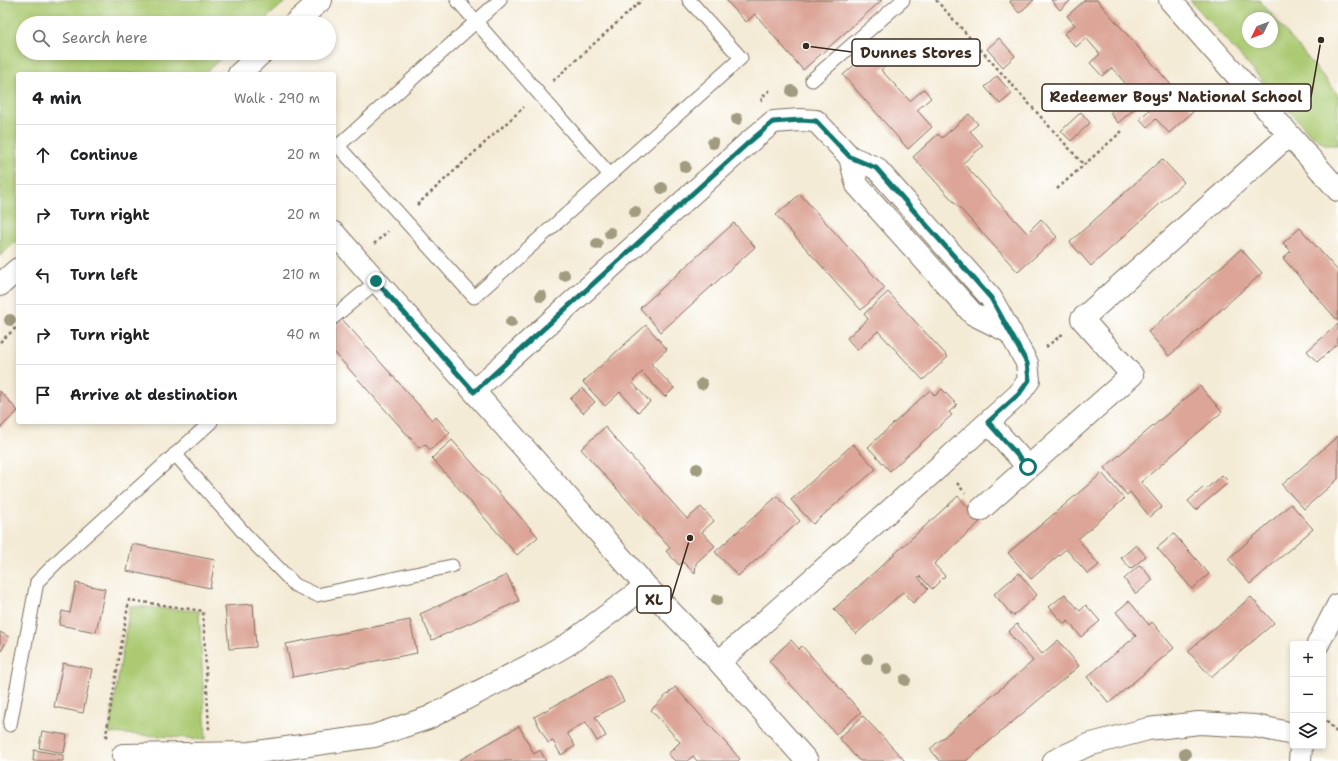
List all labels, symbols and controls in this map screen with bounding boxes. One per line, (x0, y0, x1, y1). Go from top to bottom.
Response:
north arrow (1242, 12, 1278, 48)
search box (16, 16, 336, 60)
icon: search (30, 27, 52, 49)
text: Search here (62, 28, 148, 48)
callout: Dunnes Stores (852, 39, 980, 66)
text: Dunnes Stores (860, 43, 972, 63)
callout: Redeemer Boys' National School (1042, 84, 1311, 111)
text: 4 min (32, 87, 82, 109)
text: Redeemer Boys' National School (1050, 87, 1302, 107)
text: Walk · 290 m (234, 90, 320, 107)
icon: ahead (32, 144, 54, 166)
text: Continue (70, 145, 138, 165)
text: 20 m (287, 146, 320, 163)
icon: right (32, 204, 54, 226)
text: Turn right (70, 205, 150, 225)
text: 20 m (287, 206, 320, 223)
icon: left (32, 264, 54, 286)
text: Turn left (70, 265, 138, 285)
text: 210 m (282, 266, 320, 283)
route end (367, 272, 385, 290)
icon: right (32, 324, 54, 346)
text: Turn right (70, 325, 150, 345)
text: 40 m (286, 326, 320, 343)
icon: arrive (32, 384, 54, 406)
text: Arrive at destination (70, 385, 238, 405)
route start (1019, 458, 1037, 476)
callout: XL (637, 586, 671, 613)
text: XL (645, 590, 663, 610)
map controls (1290, 641, 1326, 749)
button: + (1290, 641, 1326, 677)
button: − (1290, 677, 1326, 713)
button: layers (1290, 713, 1326, 749)

